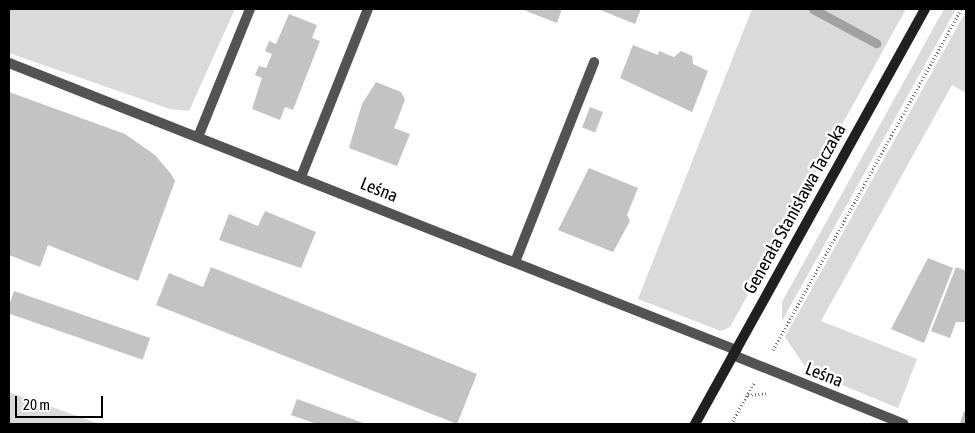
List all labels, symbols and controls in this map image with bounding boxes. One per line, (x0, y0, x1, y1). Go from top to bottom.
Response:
street label: Generała Stanisława Taczaka (739, 120, 851, 298)
street label: Leśna (357, 173, 401, 207)
street label: Leśna (802, 358, 846, 392)
scale bar (18, 386, 105, 418)
text: 20 m (23, 396, 50, 413)

